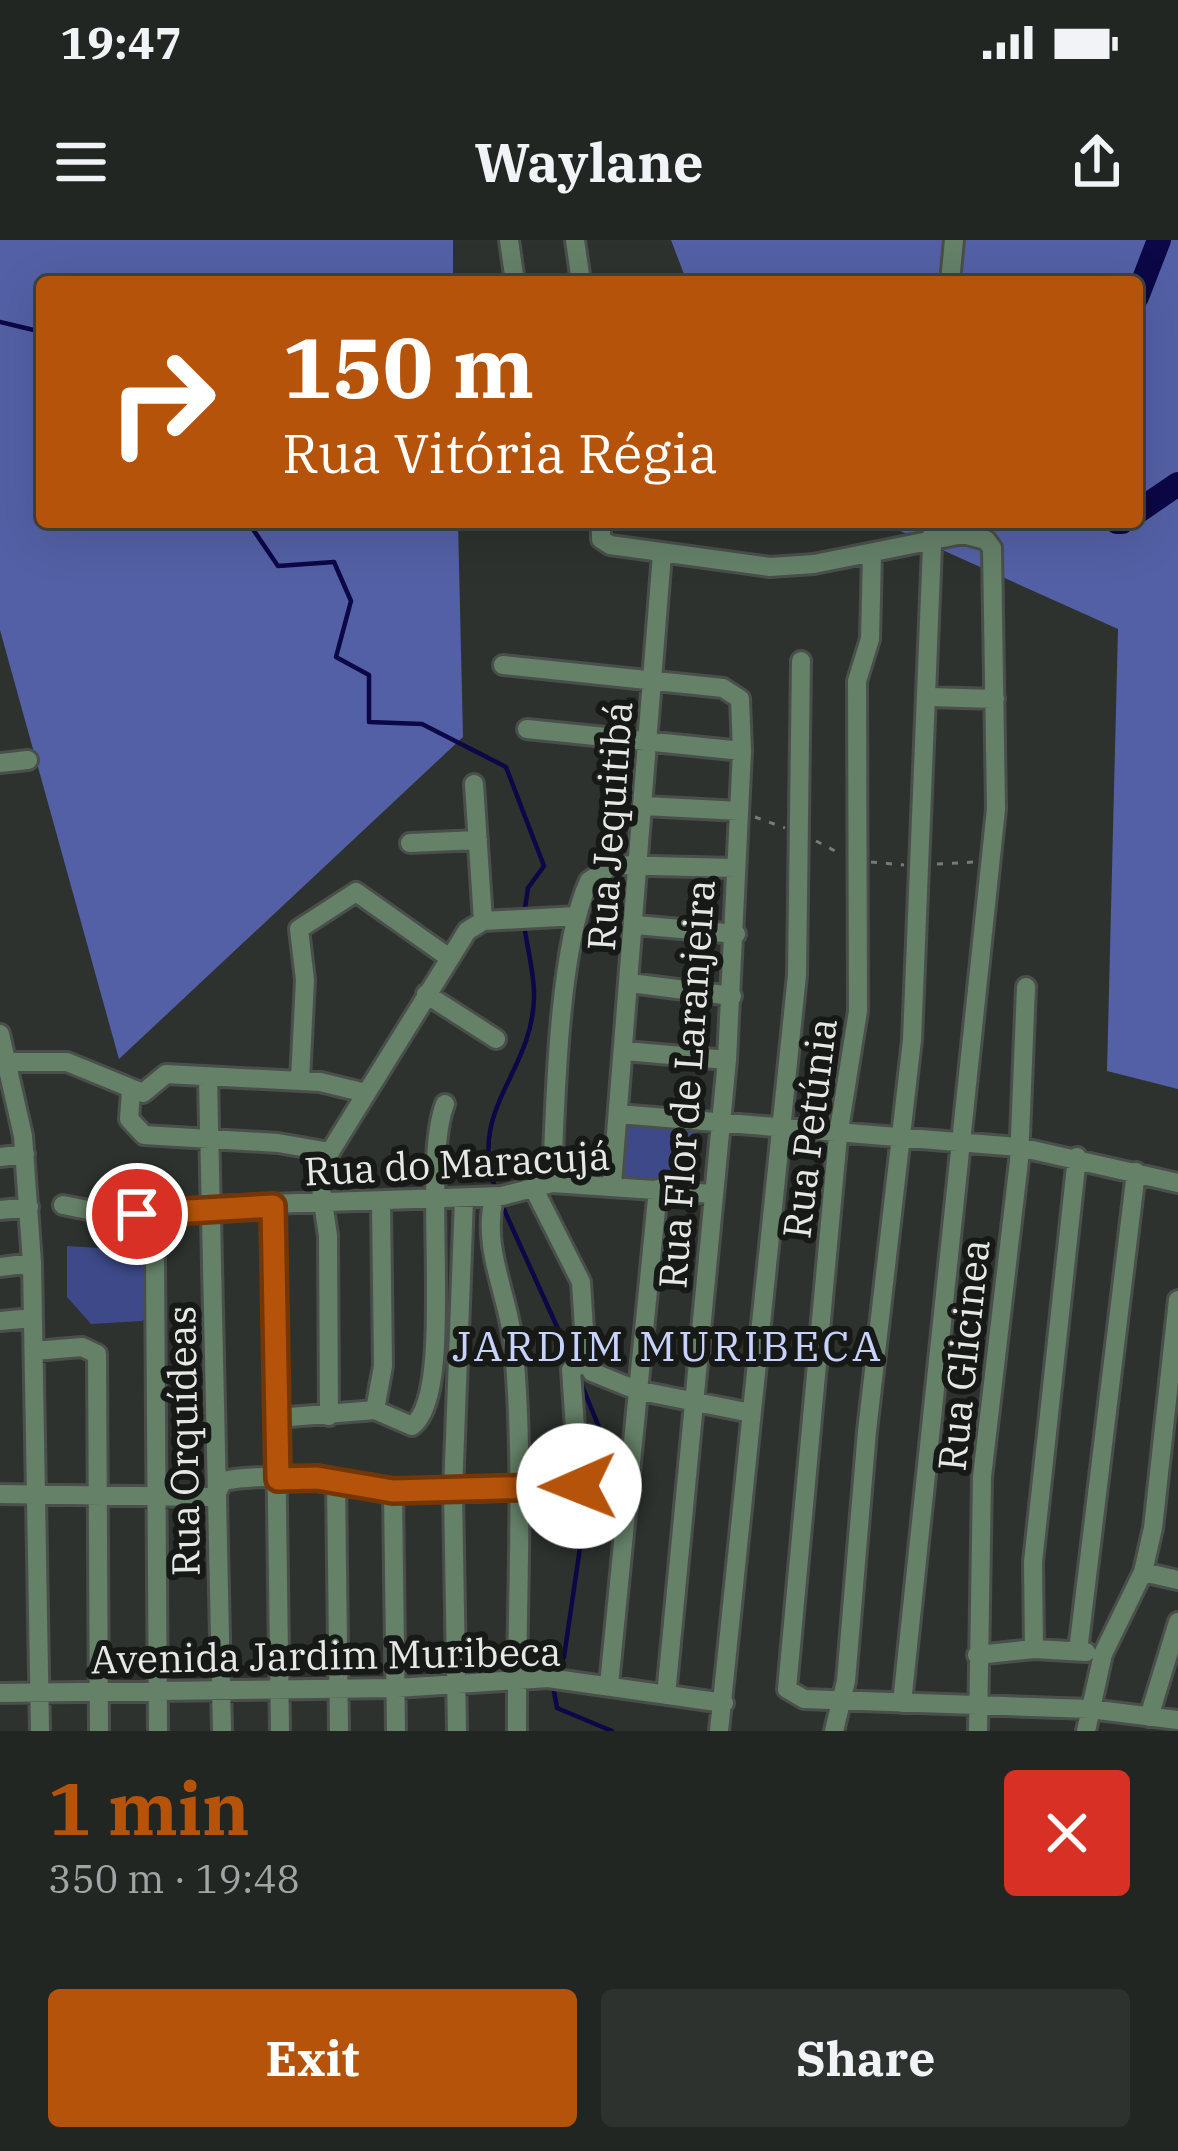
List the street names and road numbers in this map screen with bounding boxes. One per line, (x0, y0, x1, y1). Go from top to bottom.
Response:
street label: Rua Jequitibá (575, 700, 643, 952)
street label: Rua Flor de Laranjeira (646, 878, 726, 1290)
street label: Rua Petúnia (770, 1015, 848, 1241)
street label: Rua do Maracujá (303, 1130, 611, 1196)
street label: Rua Glicinea (925, 1237, 1001, 1473)
street label: Rua Orquídeas (155, 1305, 211, 1577)
street label: Avenida Jardim Muribeca (90, 1625, 562, 1685)

